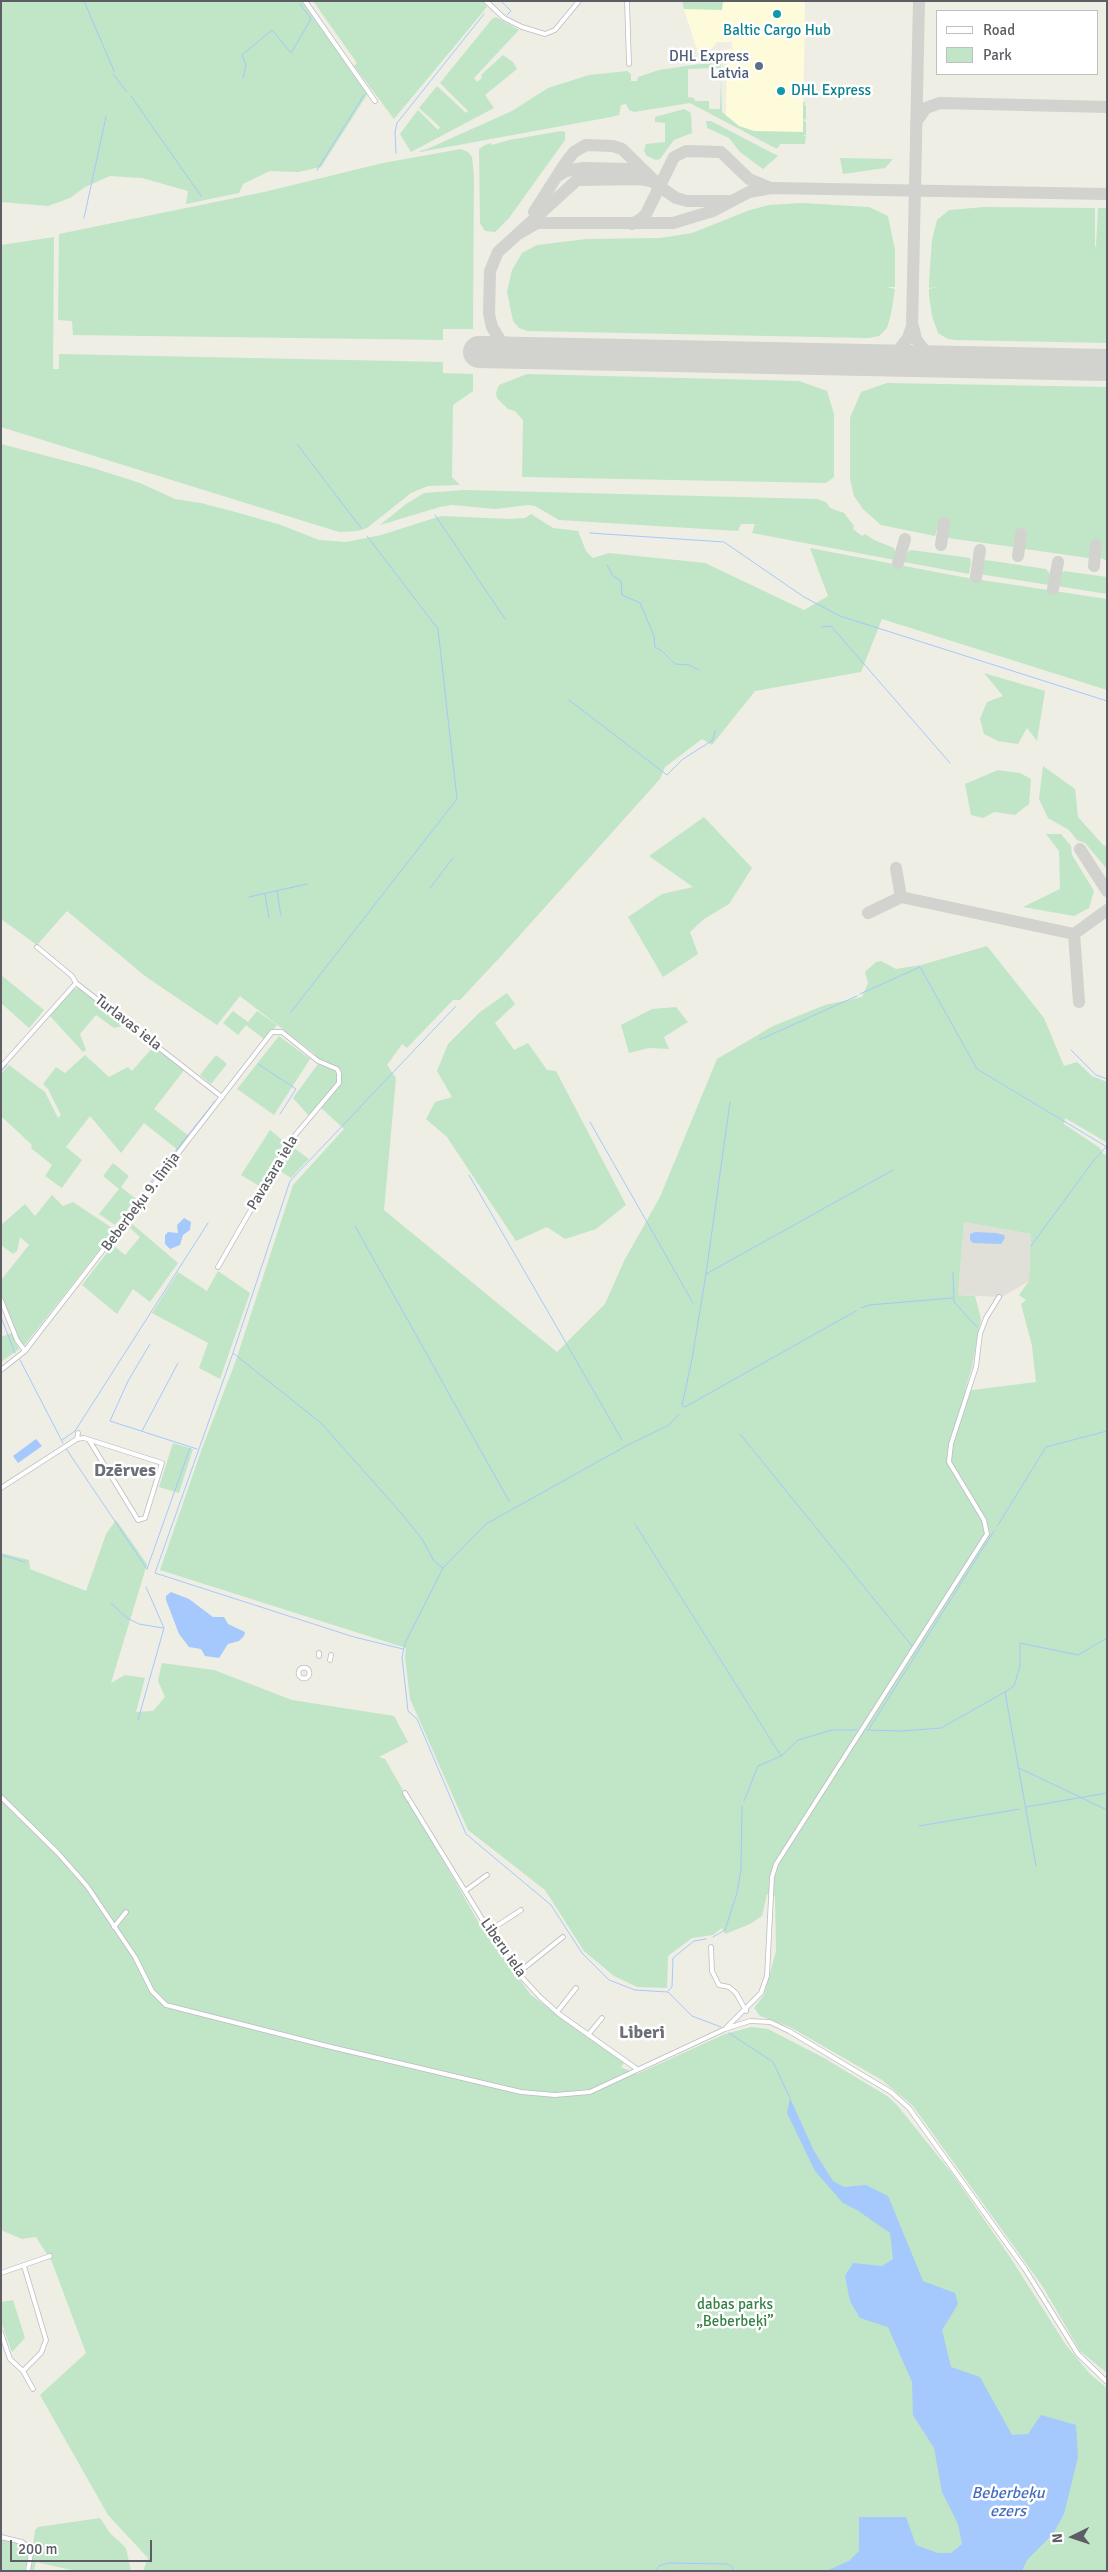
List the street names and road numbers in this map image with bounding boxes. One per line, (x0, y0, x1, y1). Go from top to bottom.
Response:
street label: Turlavas iela (91, 991, 165, 1055)
street label: Pavasara iela (244, 1132, 302, 1214)
street label: Beberbeķu 9. līnija (98, 1149, 184, 1255)
street label: Liberu iela (476, 1915, 530, 1981)

